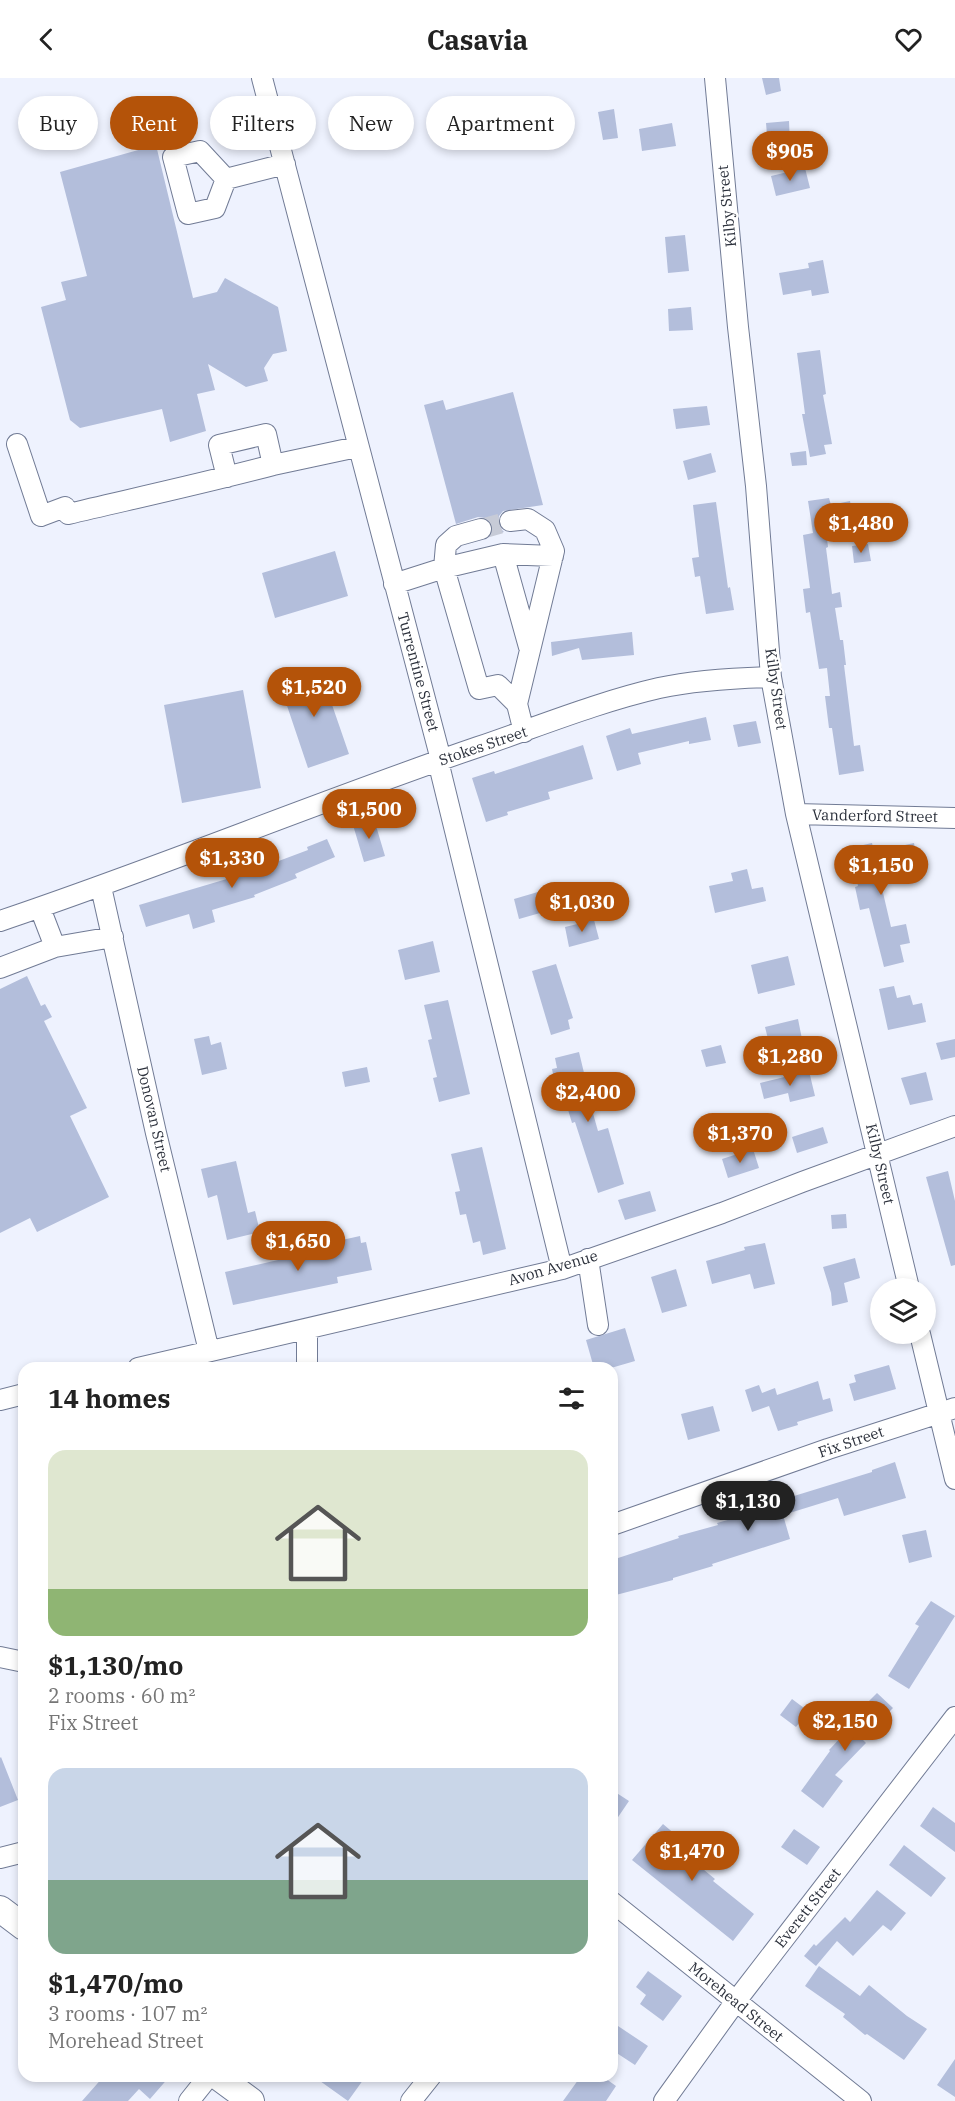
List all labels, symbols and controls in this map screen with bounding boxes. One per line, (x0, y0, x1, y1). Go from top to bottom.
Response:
text: Casavia (427, 22, 528, 57)
icon: back (30, 23, 63, 56)
icon: heart (892, 23, 925, 56)
chip: Buy (18, 96, 98, 150)
chip: Rent (110, 96, 198, 150)
chip: Filters (210, 96, 316, 150)
chip: New (328, 96, 414, 150)
chip: Apartment (426, 96, 575, 150)
pin: $905 (754, 131, 826, 182)
text: $905 (766, 137, 814, 164)
street label: Kilby Street (713, 164, 740, 248)
pin: $1,480 (812, 503, 910, 554)
text: $1,480 (828, 509, 894, 536)
street label: Turrentine Street (393, 610, 444, 734)
street label: Kilby Street (761, 647, 792, 731)
pin: $1,520 (265, 667, 363, 718)
text: $1,520 (281, 673, 347, 700)
street label: Stokes Street (436, 722, 529, 770)
pin: $1,500 (320, 789, 418, 840)
text: $1,500 (336, 795, 402, 822)
street label: Vanderford Street (812, 805, 938, 826)
pin: $1,330 (183, 838, 281, 889)
text: $1,330 (199, 844, 265, 871)
pin: $1,150 (832, 845, 930, 896)
text: $1,150 (848, 851, 914, 878)
pin: $1,030 (533, 882, 631, 933)
text: $1,030 (549, 888, 615, 915)
pin: $1,280 (741, 1036, 839, 1087)
text: $1,280 (757, 1042, 823, 1069)
street label: Donovan Street (133, 1064, 176, 1174)
pin: $2,400 (539, 1072, 637, 1123)
text: $2,400 (555, 1078, 621, 1105)
pin: $1,370 (691, 1113, 789, 1164)
text: $1,370 (707, 1119, 773, 1146)
street label: Kilby Street (862, 1122, 899, 1206)
pin: $1,650 (249, 1221, 347, 1272)
text: $1,650 (265, 1227, 331, 1254)
street label: Avon Avenue (506, 1246, 600, 1289)
map controls (870, 1278, 936, 1344)
button: layers (870, 1278, 936, 1344)
text: 14 homes (48, 1381, 170, 1415)
icon: filters (555, 1382, 588, 1415)
street label: Fix Street (816, 1422, 886, 1462)
pin: $1,130 (699, 1481, 797, 1532)
text: $1,130 (715, 1487, 781, 1514)
icon: home (264, 1489, 372, 1597)
text: $1,130/mo (48, 1648, 183, 1682)
text: 2 rooms · 60 m² (48, 1682, 195, 1709)
pin: $2,150 (796, 1701, 894, 1752)
text: $2,150 (812, 1707, 878, 1734)
text: Fix Street (48, 1709, 138, 1736)
icon: home (264, 1807, 372, 1915)
pin: $1,470 (643, 1831, 741, 1882)
text: $1,470 (659, 1837, 725, 1864)
street label: Everett Street (771, 1864, 845, 1951)
street label: Morehead Street (685, 1958, 788, 2046)
text: $1,470/mo (48, 1966, 183, 2000)
text: 3 rooms · 107 m² (48, 2000, 207, 2027)
text: Morehead Street (48, 2027, 204, 2054)

